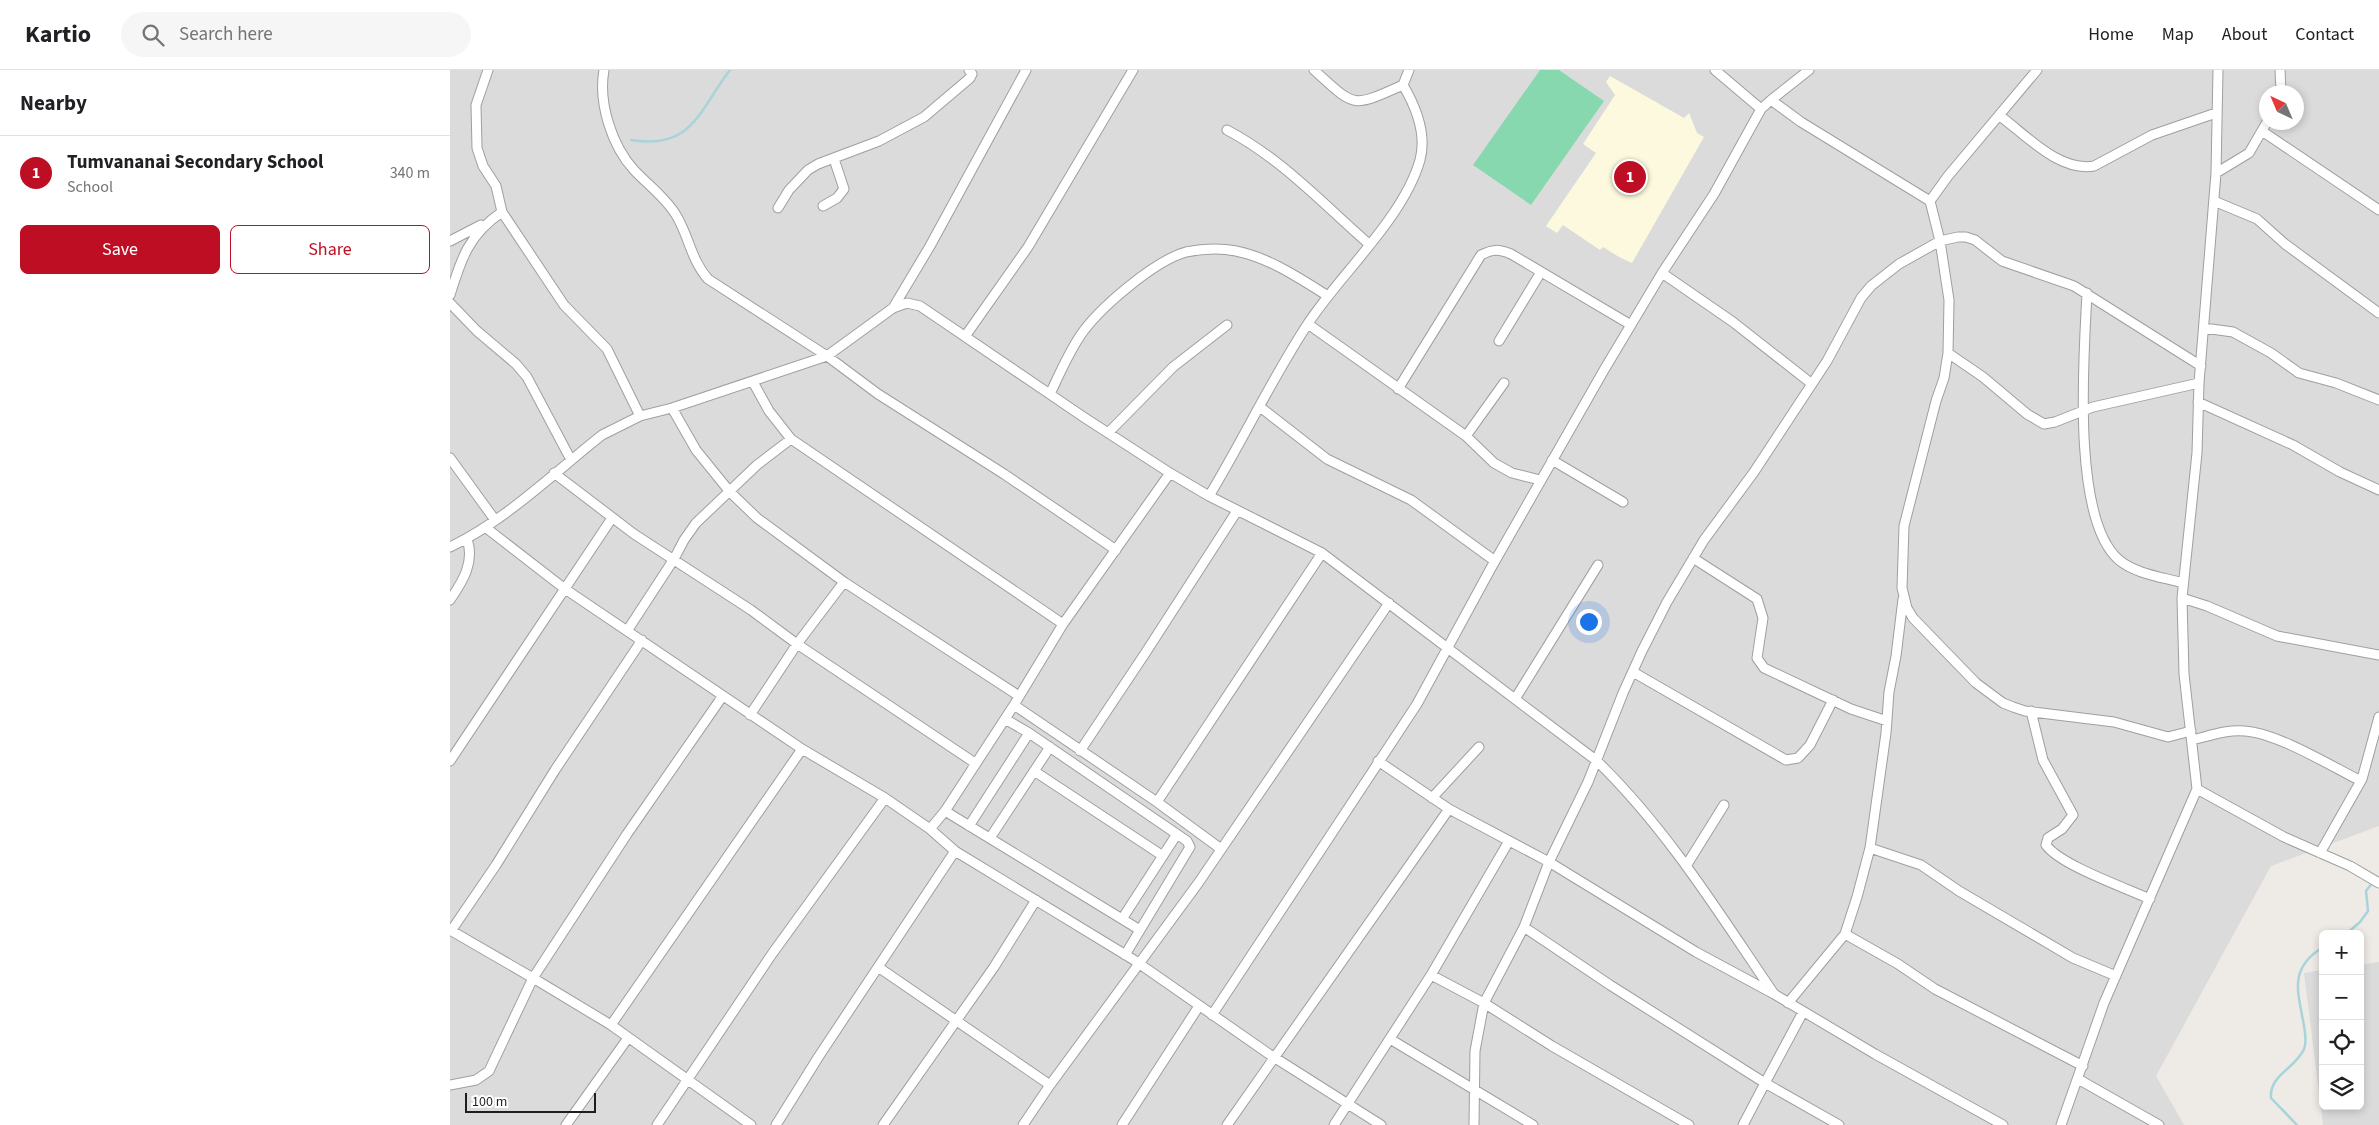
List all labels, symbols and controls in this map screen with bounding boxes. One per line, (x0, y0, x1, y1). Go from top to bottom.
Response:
search box (121, 12, 471, 57)
text: Kartio (25, 17, 91, 52)
icon: search (139, 21, 167, 49)
text: Search here (179, 21, 273, 48)
text: Home (2088, 22, 2134, 47)
text: Map (2162, 22, 2194, 47)
text: About (2222, 22, 2267, 47)
text: Contact (2295, 22, 2354, 47)
north arrow (2259, 85, 2304, 130)
text: Nearby (20, 88, 87, 118)
text: Tumvananai Secondary School (67, 149, 324, 176)
pin: 1 (1614, 158, 1646, 196)
text: 1 (32, 162, 40, 184)
text: 340 m (390, 162, 430, 184)
text: School (67, 176, 113, 198)
button: Save (20, 225, 220, 274)
button: Share (230, 225, 430, 274)
your location (1576, 609, 1602, 635)
map controls (2319, 930, 2364, 1110)
button: + (2319, 930, 2364, 975)
button: − (2319, 975, 2364, 1020)
button: locate (2319, 1020, 2364, 1065)
button: layers (2319, 1065, 2364, 1110)
scale bar (465, 1090, 596, 1113)
text: 100 m (472, 1092, 507, 1112)

